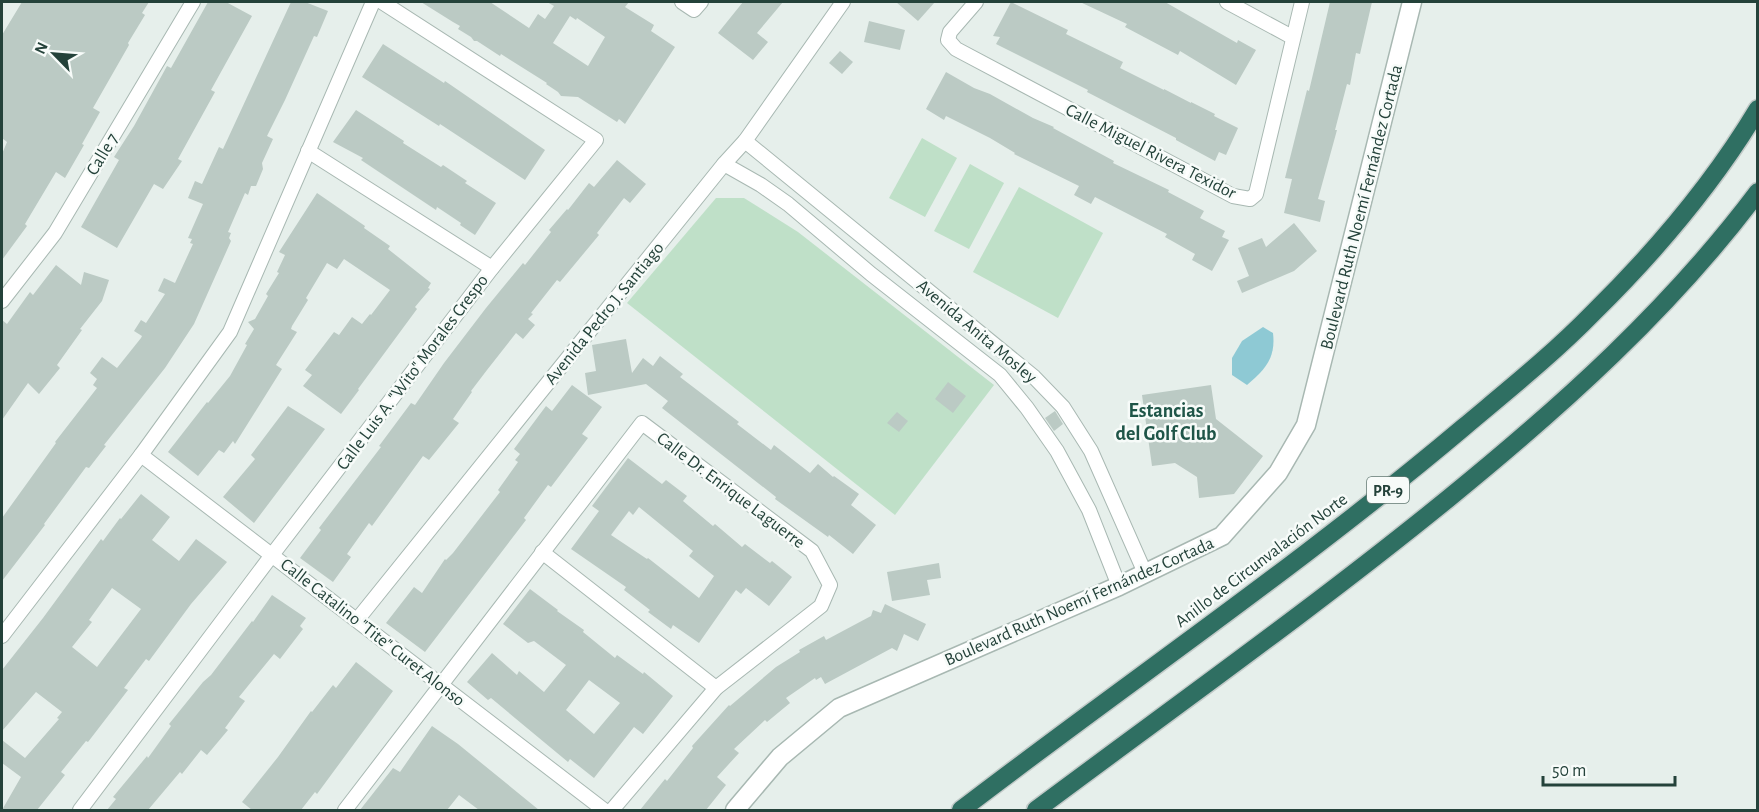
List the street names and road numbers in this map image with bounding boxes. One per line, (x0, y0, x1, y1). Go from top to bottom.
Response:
street label: Boulevard Ruth Noemí Fernández Cortada (1318, 63, 1406, 351)
street label: Calle Miguel Rivera Texidor (1062, 101, 1239, 203)
street label: Calle 7 (83, 130, 122, 179)
street label: Avenida Pedro J. Santiago (542, 239, 668, 388)
street label: Calle Luis A. "Wito" Morales Crespo (334, 271, 492, 474)
street label: Avenida Anita Mosley (913, 276, 1040, 387)
street label: Calle Dr. Enrique Laguerre (653, 429, 808, 552)
road number: PR-9 (1367, 477, 1409, 503)
street label: Anillo de Circunvalación Norte (1172, 490, 1351, 631)
street label: Boulevard Ruth Noemí Fernández Cortada (942, 534, 1217, 670)
street label: Calle Catalino "Tite" Curet Alonso (277, 555, 468, 710)

